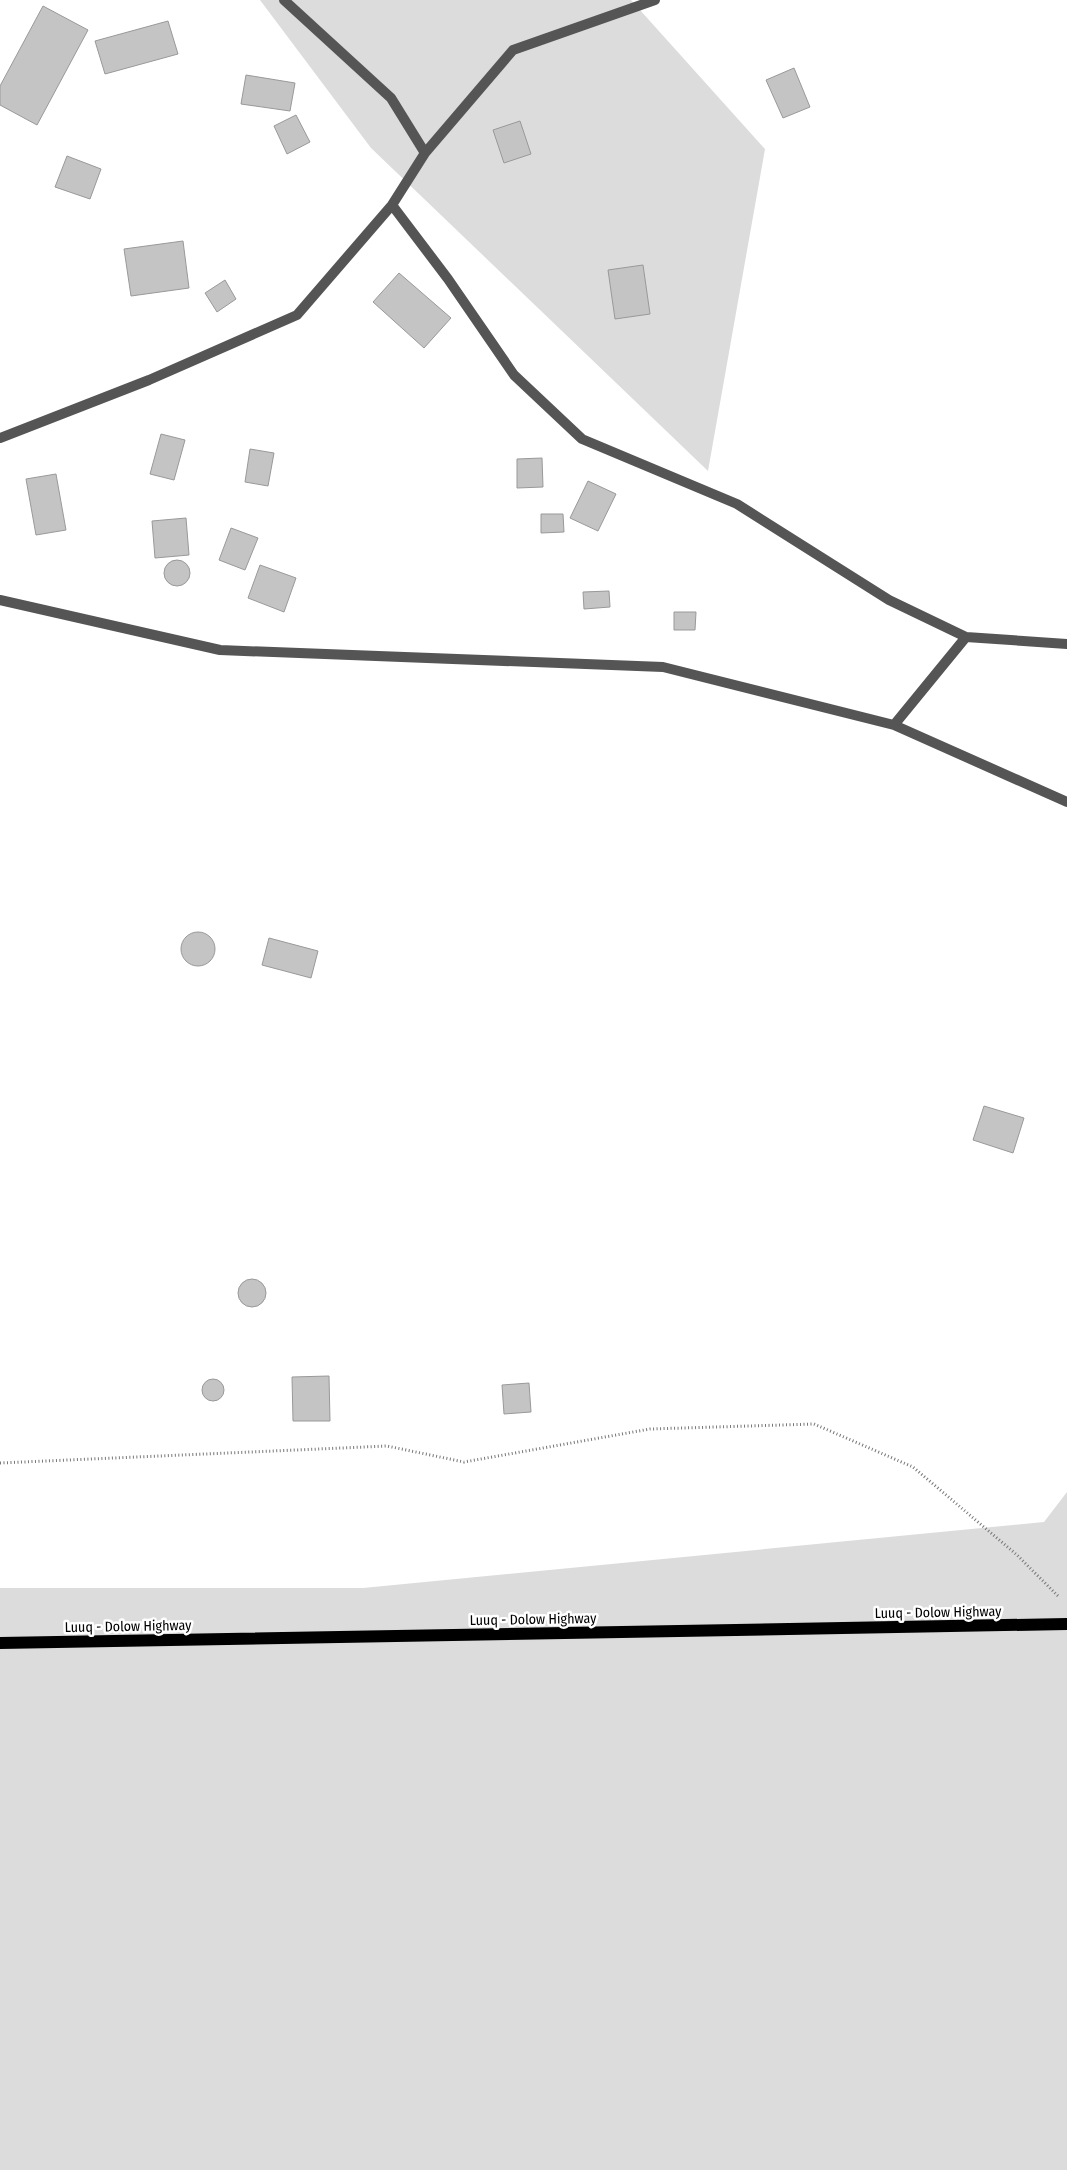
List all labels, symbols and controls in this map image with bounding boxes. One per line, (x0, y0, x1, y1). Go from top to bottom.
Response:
street label: Luuq - Dolow Highway (875, 1603, 1002, 1622)
street label: Luuq - Dolow Highway (470, 1610, 597, 1629)
street label: Luuq - Dolow Highway (65, 1617, 192, 1636)

